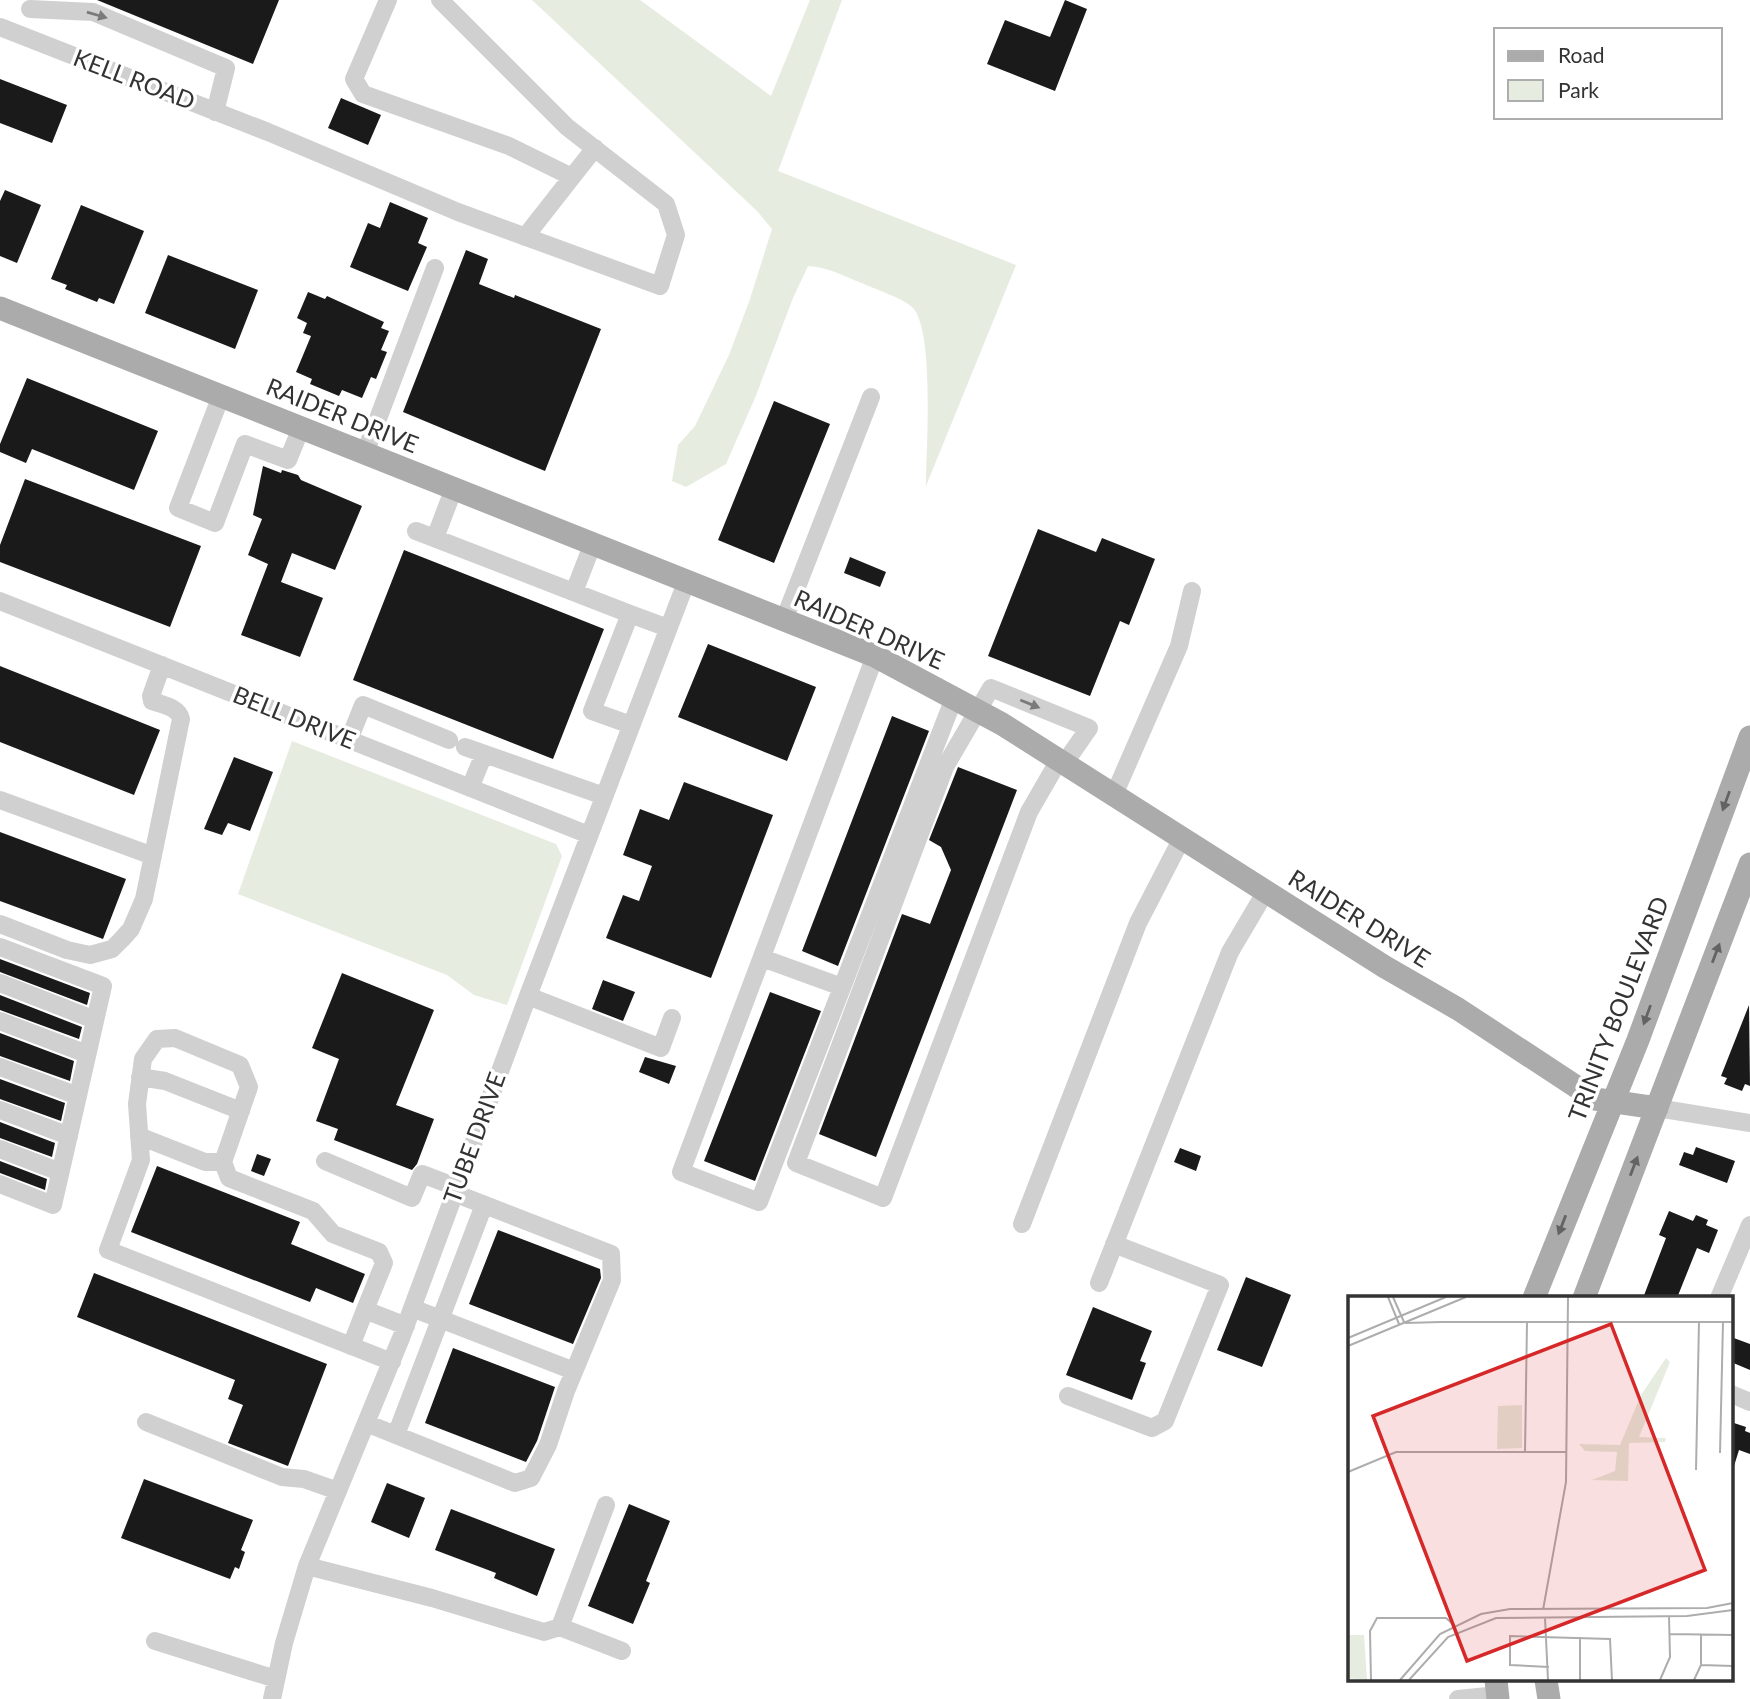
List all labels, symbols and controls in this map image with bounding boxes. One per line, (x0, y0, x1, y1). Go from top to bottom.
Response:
one-way arrow (87, 11, 108, 21)
legend (1494, 28, 1722, 119)
street label: KELL ROAD (70, 42, 199, 115)
text: Road (1558, 42, 1605, 67)
text: Park (1558, 77, 1599, 102)
street label: RAIDER DRIVE (262, 371, 423, 458)
street label: RAIDER DRIVE (790, 583, 949, 675)
street label: BELL DRIVE (229, 679, 360, 754)
one-way arrow (1019, 699, 1040, 710)
one-way arrow (1721, 791, 1732, 812)
street label: RAIDER DRIVE (1284, 863, 1436, 973)
street label: TRINITY BOULEVARD (1561, 892, 1674, 1125)
one-way arrow (1711, 943, 1722, 964)
one-way arrow (1642, 1004, 1653, 1025)
street label: TUBE DRIVE (436, 1068, 511, 1207)
one-way arrow (1629, 1155, 1640, 1176)
one-way arrow (1557, 1215, 1568, 1236)
inset map (1348, 1296, 1732, 1682)

